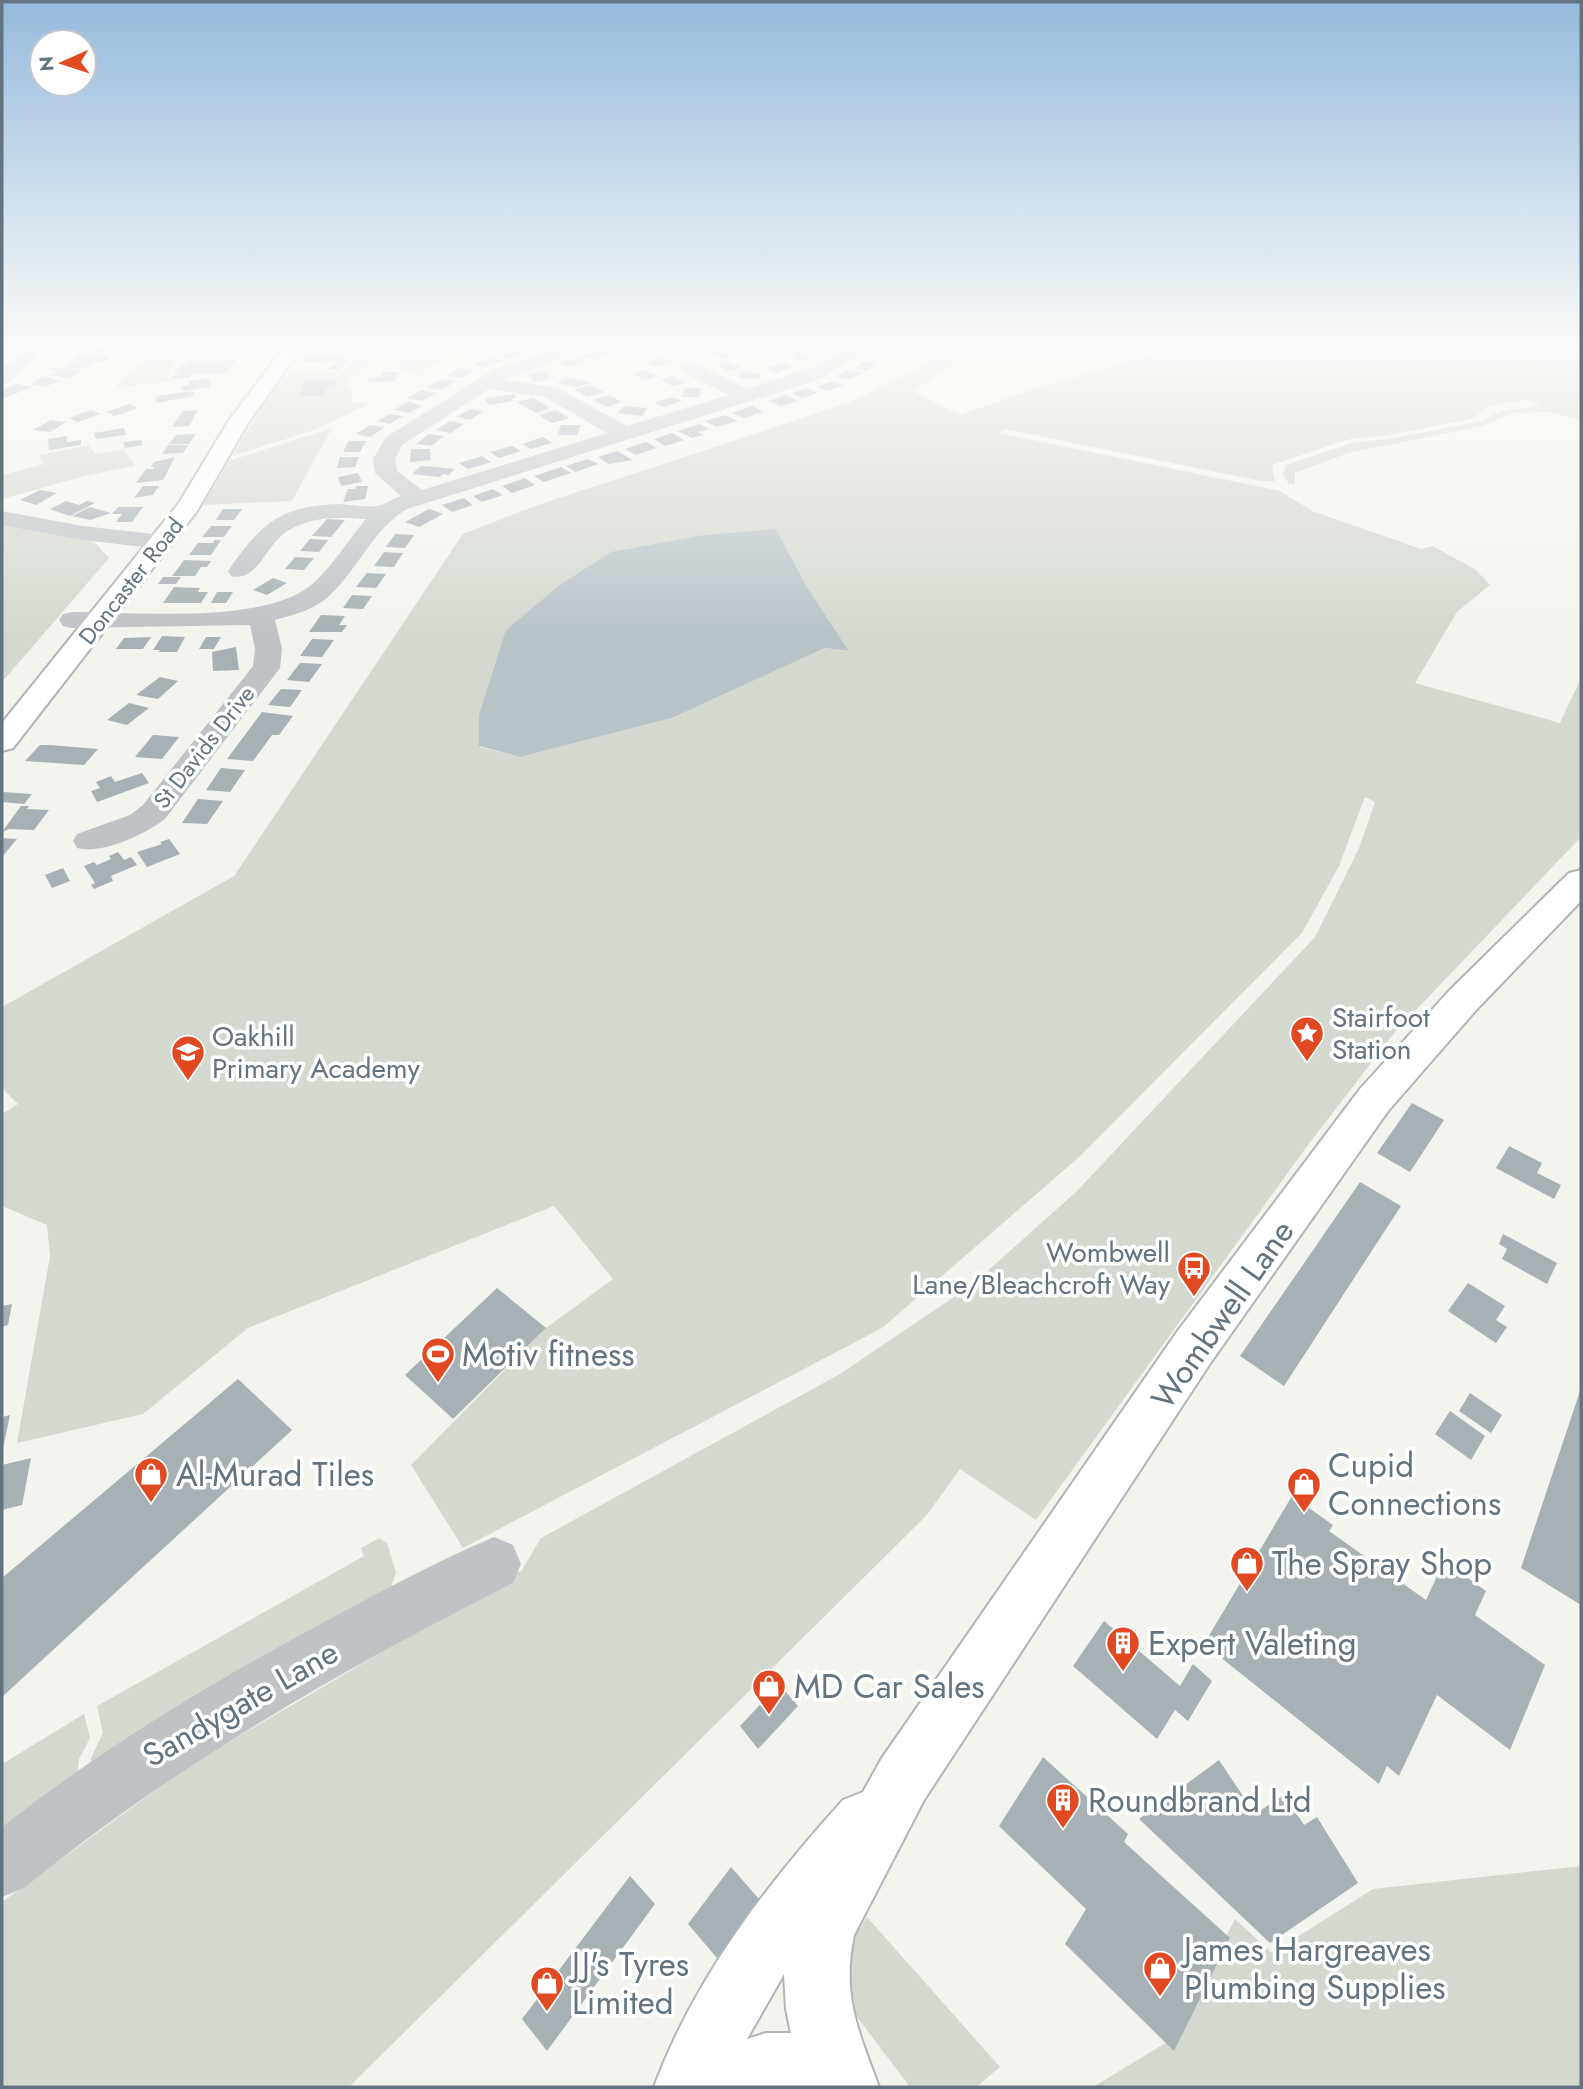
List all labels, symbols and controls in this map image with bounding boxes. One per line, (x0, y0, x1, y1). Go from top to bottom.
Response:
north arrow (28, 28, 98, 98)
text: N (33, 56, 60, 72)
street label: Doncaster Road (70, 510, 192, 652)
street label: St Davids Drive (145, 678, 263, 816)
place label: Stairfoot Station (1332, 997, 1430, 1070)
place icon: Stairfoot Station (1288, 1014, 1326, 1063)
place label: Oakhill Primary Academy (212, 1016, 421, 1089)
school or university icon: Oakhill Primary Academy (169, 1033, 207, 1082)
street label: Wombwell Lane (1140, 1210, 1305, 1418)
place label: Wombwell Lane/Bleachcroft Way (912, 1232, 1171, 1305)
bus stop icon: Wombwell Lane/Bleachcroft Way (1175, 1249, 1213, 1298)
place label: Motiv fitness (462, 1331, 635, 1378)
sports icon: Motiv fitness (419, 1335, 457, 1384)
place label: Cupid Connections (1328, 1442, 1501, 1527)
place label: Al-Murad Tiles (176, 1451, 374, 1498)
shop icon: Al-Murad Tiles (132, 1455, 170, 1504)
shop icon: Cupid Connections (1285, 1465, 1323, 1514)
place label: The Spray Shop (1272, 1540, 1492, 1587)
shop icon: The Spray Shop (1228, 1544, 1266, 1593)
place label: Expert Valeting (1148, 1620, 1357, 1667)
building icon: Expert Valeting (1104, 1624, 1142, 1673)
street label: Sandygate Lane (134, 1628, 347, 1778)
place label: MD Car Sales (794, 1663, 985, 1710)
shop icon: MD Car Sales (750, 1667, 788, 1716)
place label: Roundbrand Ltd (1088, 1777, 1312, 1824)
building icon: Roundbrand Ltd (1044, 1781, 1082, 1830)
place label: James Hargreaves Plumbing Supplies (1180, 1926, 1446, 2011)
place label: JJ's Tyres Limited (568, 1941, 689, 2026)
shop icon: James Hargreaves Plumbing Supplies (1141, 1949, 1179, 1998)
shop icon: JJ's Tyres Limited (528, 1964, 566, 2013)

